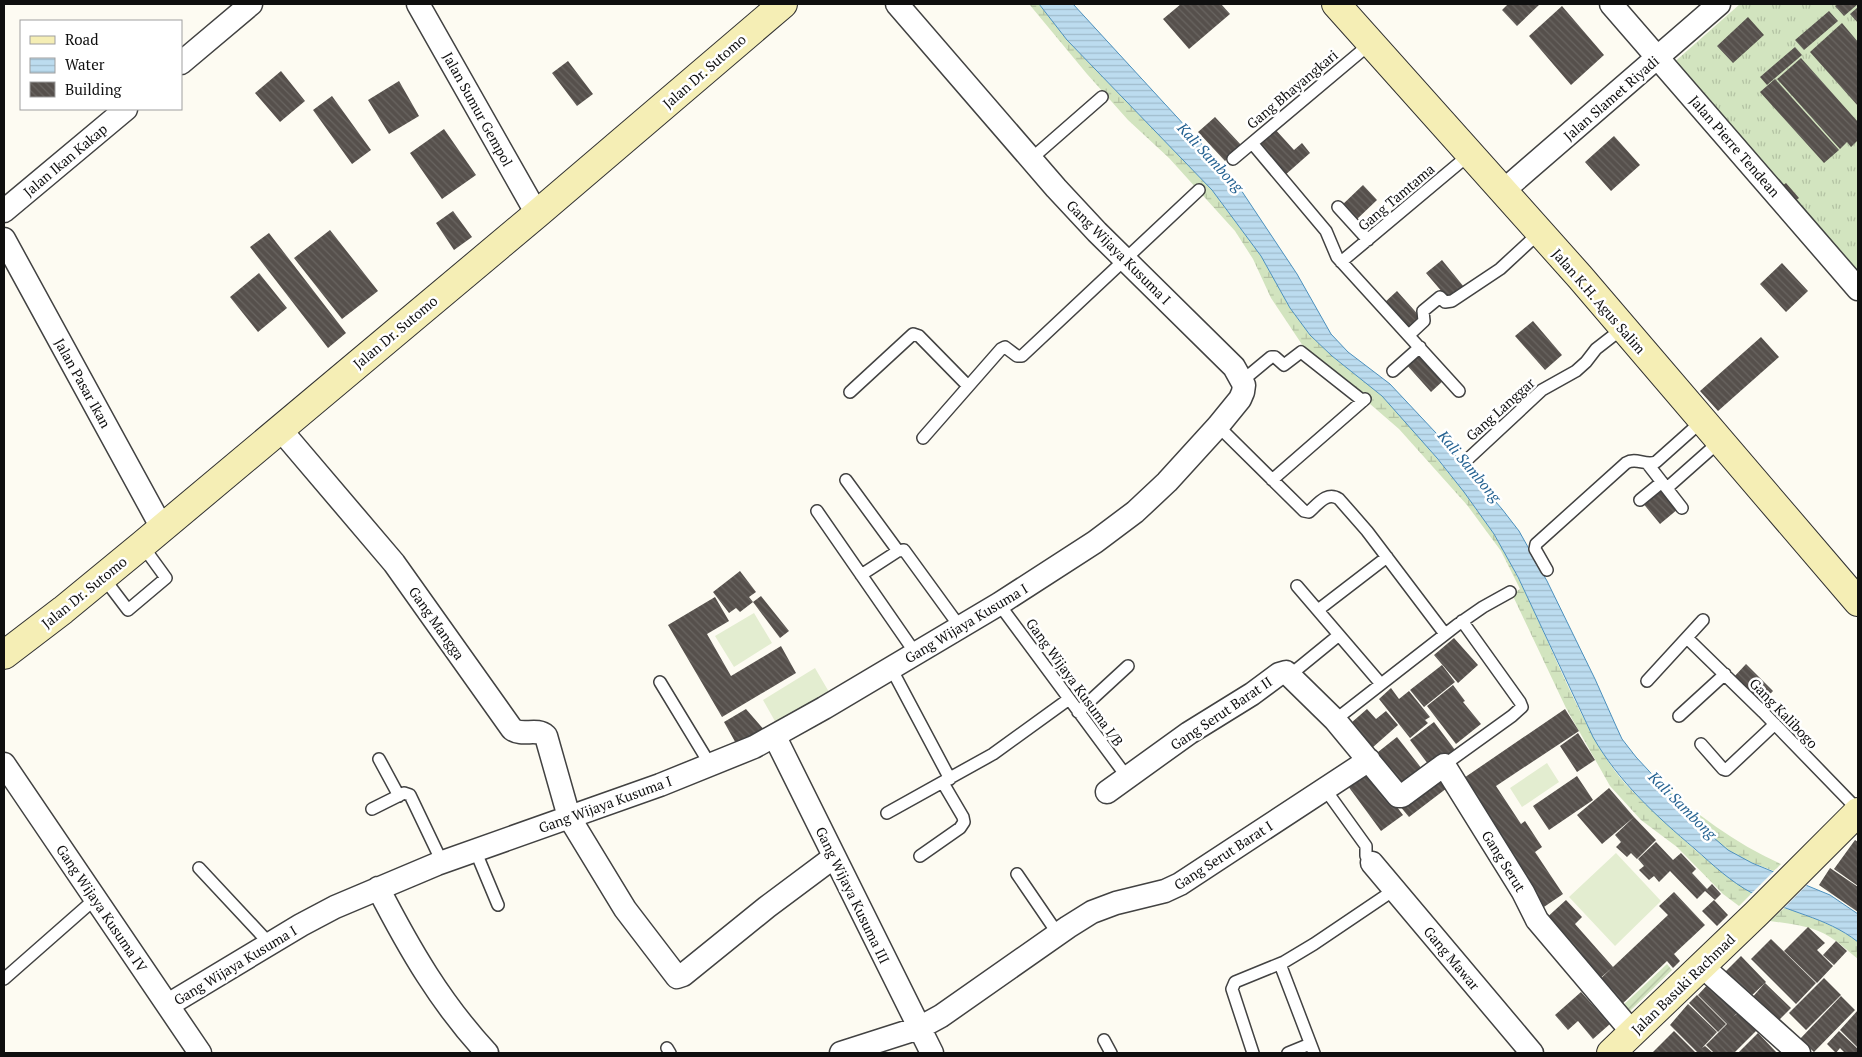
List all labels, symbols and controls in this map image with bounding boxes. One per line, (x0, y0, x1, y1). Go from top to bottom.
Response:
legend (20, 20, 182, 110)
text: Road (65, 29, 98, 49)
street label: Jalan Dr. Sutomo (658, 29, 750, 112)
street label: Gang Bhayangkari (1242, 45, 1342, 133)
street label: Jalan Sumur Gempol (439, 48, 517, 170)
street label: Jalan Slamet Riyadi (1559, 51, 1663, 145)
text: Water (65, 54, 105, 74)
text: Building (65, 79, 123, 99)
street label: Jalan Pierre Tendean (1686, 91, 1785, 201)
water label: Kali Sambong (1173, 117, 1250, 197)
street label: Jalan Ikan Kakap (19, 119, 111, 201)
street label: Gang Tamtama (1354, 159, 1438, 235)
street label: Gang Wijaya Kusuma I (1063, 196, 1175, 308)
street label: Jalan K.H. Agus Salim (1548, 244, 1650, 358)
street label: Jalan Dr. Sutomo (349, 291, 441, 373)
street label: Jalan Pasar Ikan (51, 335, 116, 432)
street label: Gang Langgar (1462, 373, 1539, 445)
water label: Kali Sambong (1433, 425, 1507, 508)
street label: Jalan Dr. Sutomo (37, 552, 131, 632)
street label: Gang Wijaya Kusuma I (901, 579, 1031, 667)
street label: Gang Mangga (405, 583, 469, 663)
street label: Gang Wijaya Kusuma I/B (1022, 614, 1128, 750)
street label: Gang Serut Barat II (1166, 672, 1276, 754)
street label: Gang Kalibogo (1746, 674, 1823, 752)
water label: Kali Sambong (1644, 766, 1722, 844)
street label: Gang Wijaya Kusuma I (536, 771, 674, 837)
street label: Gang Serut Barat I (1170, 816, 1276, 894)
street label: Gang Wijaya Kusuma III (812, 823, 894, 967)
street label: Gang Serut (1478, 827, 1531, 896)
street label: Gang Wijaya Kusuma IV (52, 841, 152, 976)
street label: Gang Wijaya Kusuma I (170, 921, 300, 1009)
street label: Gang Mawar (1420, 922, 1485, 994)
street label: Jalan Basuki Rachmad (1627, 929, 1739, 1038)

